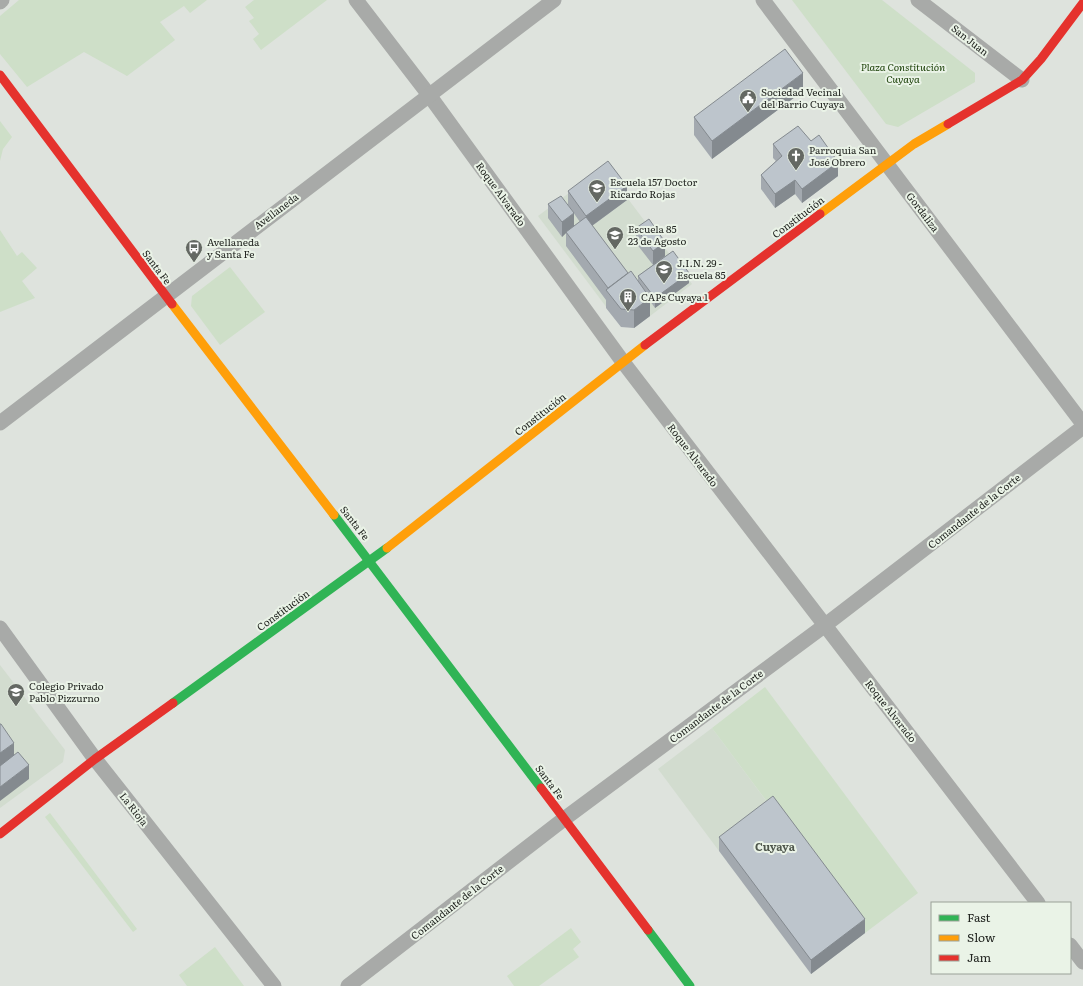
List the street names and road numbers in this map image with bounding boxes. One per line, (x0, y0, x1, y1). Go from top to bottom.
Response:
street label: San Juan (949, 20, 992, 59)
street label: Roque Alvarado (473, 159, 530, 229)
street label: Avellaneda (250, 188, 302, 232)
street label: Gordaliza (903, 189, 944, 235)
street label: Constitución (769, 192, 827, 241)
street label: Santa Fe (139, 246, 175, 287)
street label: Constitución (511, 388, 569, 439)
street label: Roque Alvarado (665, 420, 722, 490)
street label: Comandante de la Corte (924, 470, 1023, 552)
street label: Santa Fe (337, 502, 374, 543)
street label: Constitución (253, 585, 312, 634)
street label: Comandante de la Corte (666, 665, 766, 746)
street label: Roque Alvarado (862, 676, 921, 745)
street label: Santa Fe (532, 761, 568, 802)
street label: La Rioja (117, 789, 153, 829)
street label: Comandante de la Corte (407, 861, 506, 943)

